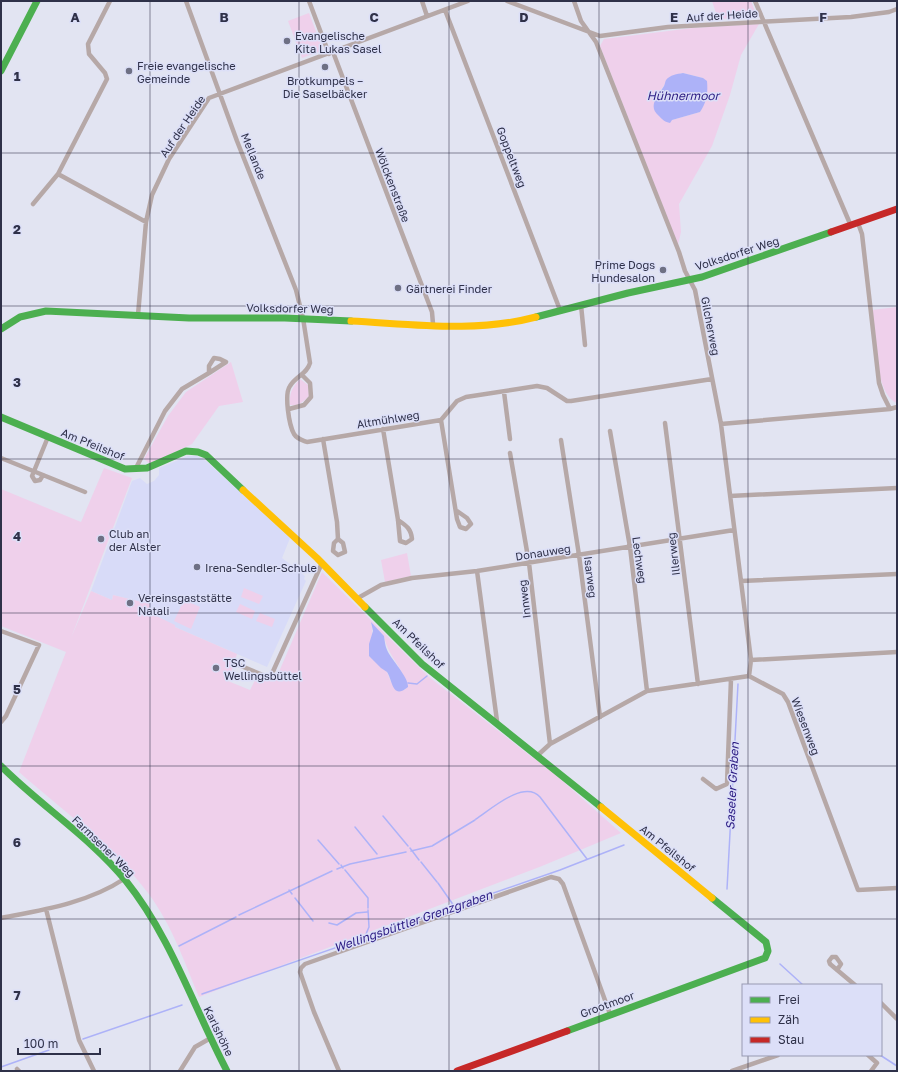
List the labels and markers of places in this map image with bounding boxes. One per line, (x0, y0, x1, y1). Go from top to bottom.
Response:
place label: Evangelische Kita Lukas Sasel (295, 29, 382, 55)
marker: Evangelische Kita Lukas Sasel (282, 36, 292, 46)
place label: Freie evangelische Gemeinde (137, 59, 236, 85)
marker: Brotkumpels – Die Saselbäcker (320, 62, 330, 72)
marker: Freie evangelische Gemeinde (124, 66, 134, 76)
place label: Brotkumpels – Die Saselbäcker (283, 74, 368, 100)
place label: Prime Dogs Hundesalon (591, 258, 655, 284)
marker: Prime Dogs Hundesalon (658, 265, 668, 275)
place label: Gärtnerei Finder (406, 282, 493, 295)
marker: Gärtnerei Finder (393, 283, 403, 293)
place label: Club an der Alster (109, 527, 161, 553)
marker: Club an der Alster (96, 534, 106, 544)
place label: Irena-Sendler-Schule (205, 561, 317, 574)
marker: Irena-Sendler-Schule (192, 562, 202, 572)
place label: Vereinsgaststätte Natali (138, 591, 232, 617)
marker: Vereinsgaststätte Natali (125, 598, 135, 608)
place label: TSC Wellingsbüttel (224, 656, 302, 682)
marker: TSC Wellingsbüttel (211, 663, 221, 673)

